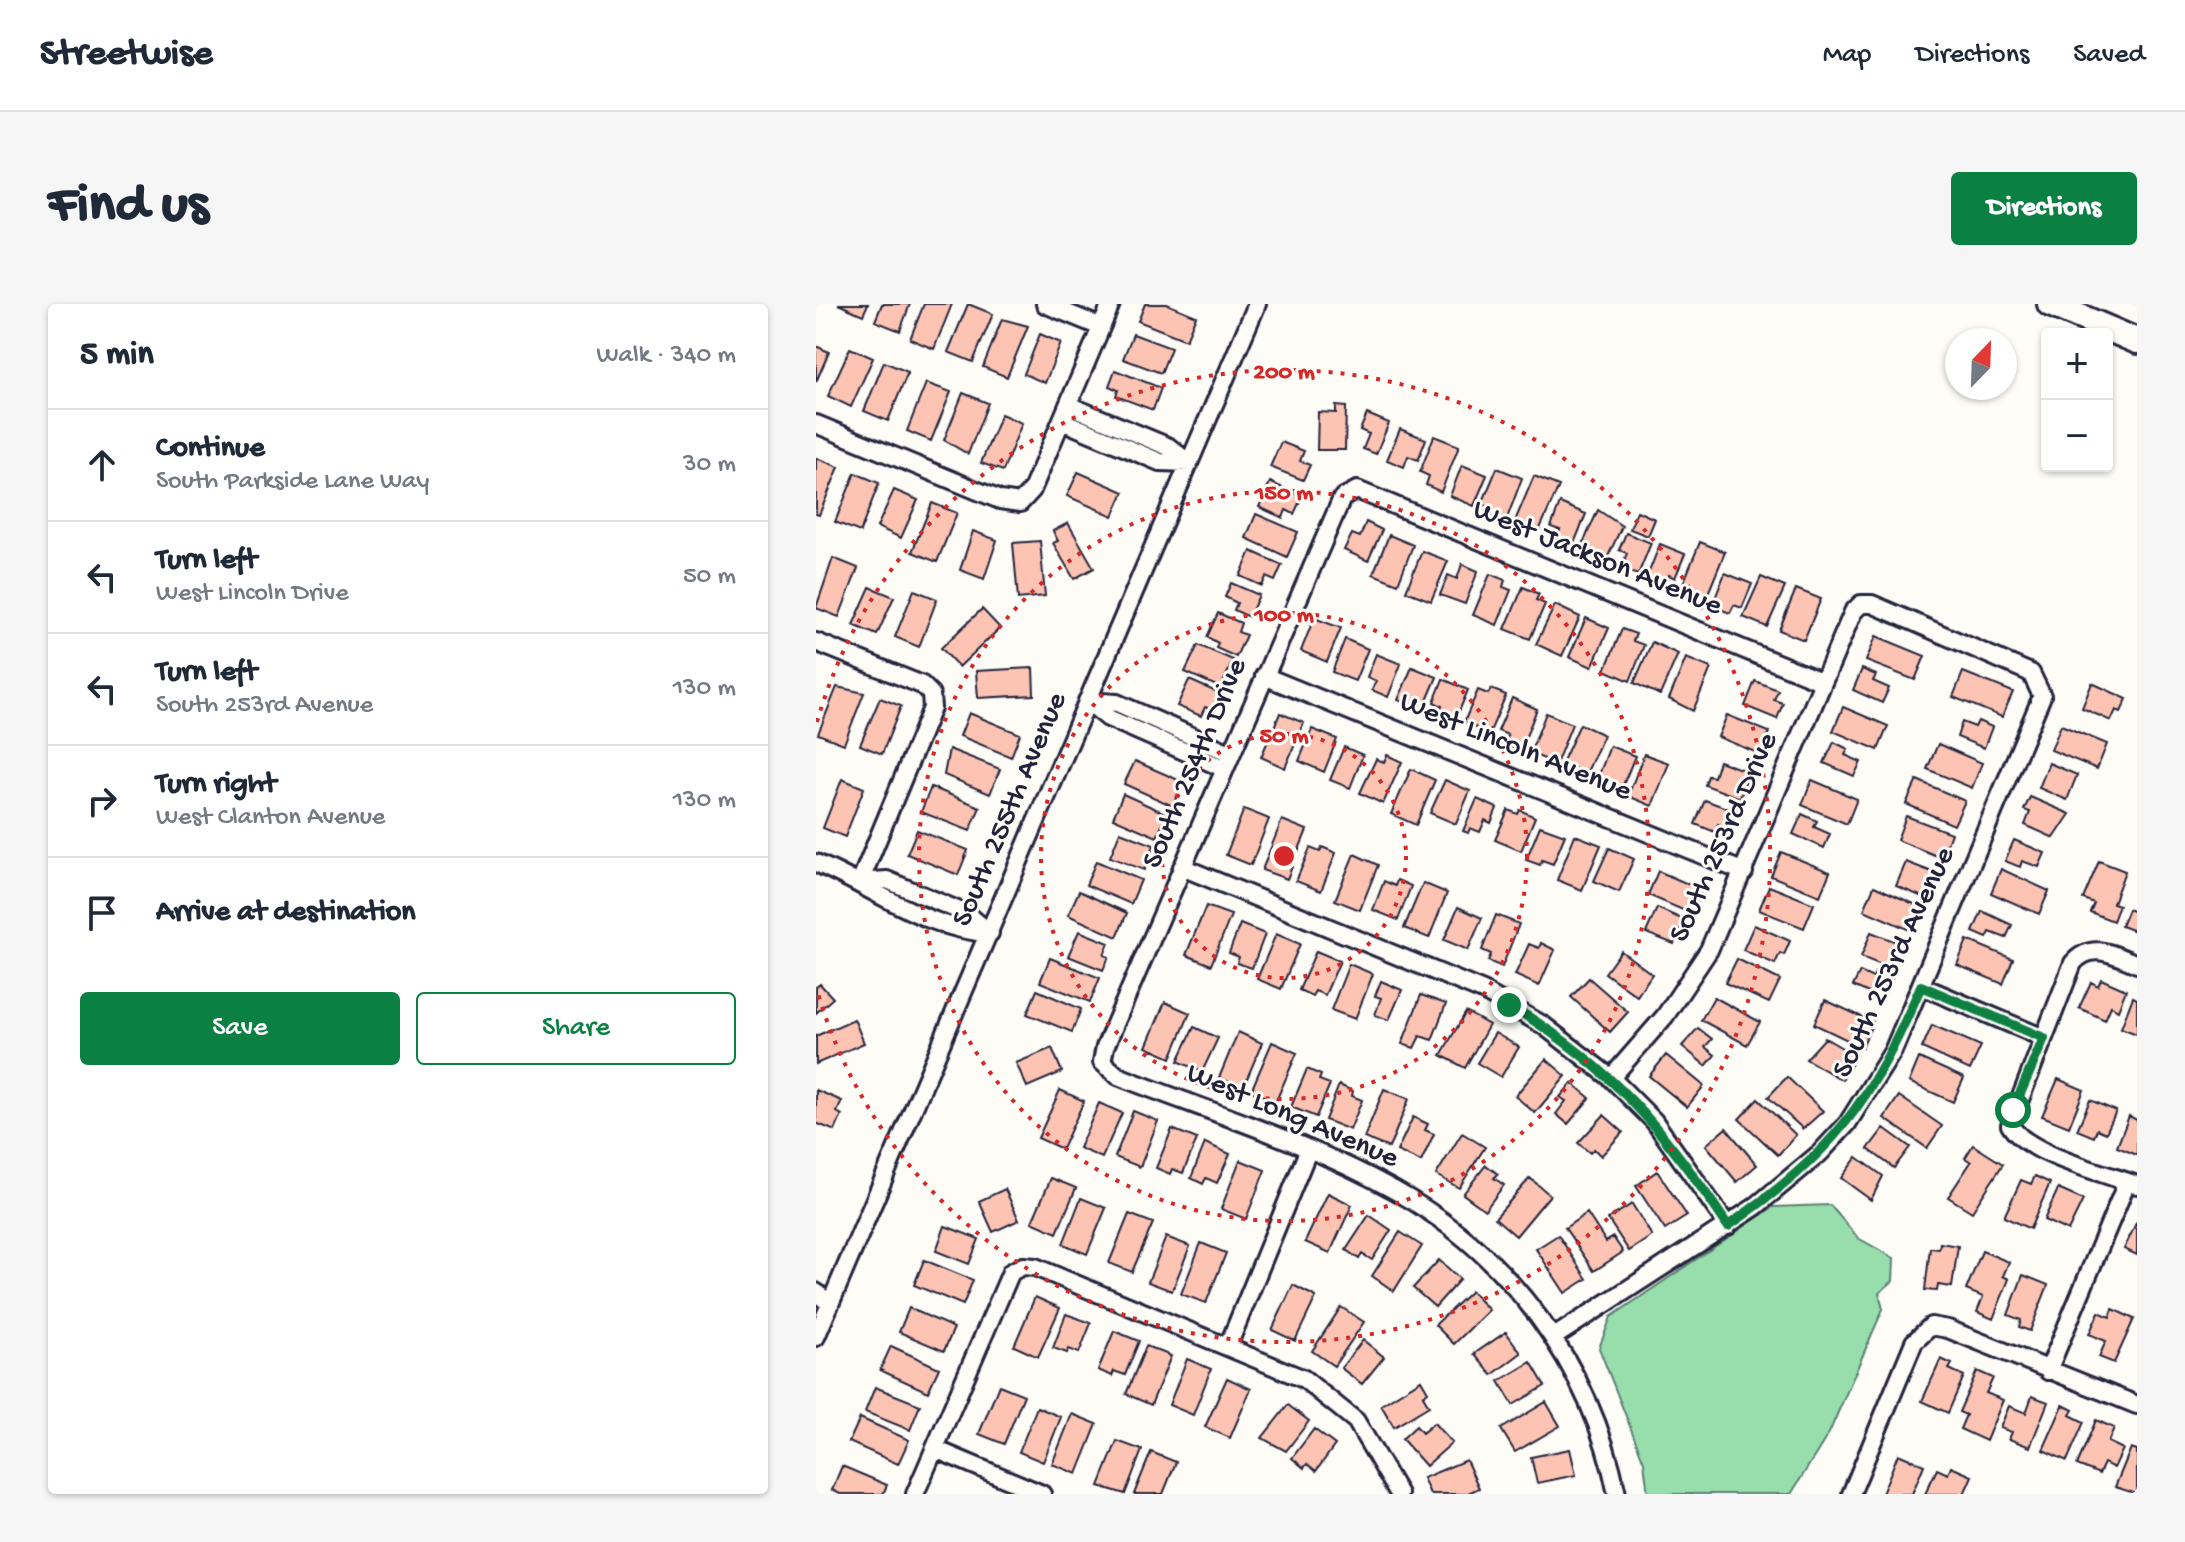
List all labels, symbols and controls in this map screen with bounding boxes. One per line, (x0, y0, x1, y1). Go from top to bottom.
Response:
text: Streetwise (40, 33, 213, 77)
text: Map (1823, 39, 1871, 72)
text: Directions (1915, 39, 2029, 72)
text: Saved (2073, 39, 2145, 72)
button: Directions (1951, 172, 2137, 245)
text: Find us (48, 175, 208, 241)
north arrow (1945, 328, 2017, 400)
map controls (2041, 328, 2113, 472)
button: + (2041, 328, 2113, 400)
text: 5 min (80, 336, 154, 376)
text: Walk · 340 m (596, 341, 736, 372)
text: 200 m (1253, 359, 1315, 388)
button: − (2041, 400, 2113, 472)
text: Continue (156, 432, 265, 467)
icon: ahead (80, 443, 124, 487)
text: 30 m (683, 450, 736, 481)
text: South Parkside Lane Way (156, 467, 429, 498)
text: 150 m (1254, 480, 1313, 509)
street label: West Jackson Avenue (1467, 493, 1727, 625)
text: Turn left (156, 544, 257, 579)
icon: left (80, 555, 124, 599)
text: 50 m (683, 562, 736, 593)
text: West Lincoln Drive (156, 579, 349, 610)
text: 100 m (1253, 602, 1314, 631)
street label: South 254th Drive (1136, 653, 1256, 874)
text: Turn left (156, 656, 257, 691)
icon: left (80, 667, 124, 711)
text: 130 m (673, 674, 736, 705)
street label: West Lincoln Avenue (1394, 685, 1637, 811)
street label: South 255th Avenue (946, 687, 1076, 932)
text: South 253rd Avenue (156, 691, 373, 722)
text: 50 m (1260, 723, 1308, 752)
street label: South 253rd Drive (1663, 727, 1787, 948)
text: Turn right (156, 768, 276, 803)
icon: right (80, 779, 124, 823)
text: 130 m (673, 786, 736, 817)
text: West Clanton Avenue (156, 803, 385, 834)
centre of rings (1270, 842, 1298, 870)
street label: South 253rd Avenue (1826, 842, 1964, 1084)
icon: arrive (80, 891, 124, 935)
text: Arrive at destination (156, 896, 416, 931)
route end (1491, 987, 1527, 1023)
button: Save (80, 992, 400, 1065)
button: Share (416, 992, 736, 1065)
street label: West Long Avenue (1181, 1057, 1404, 1178)
route start (1995, 1092, 2031, 1128)

